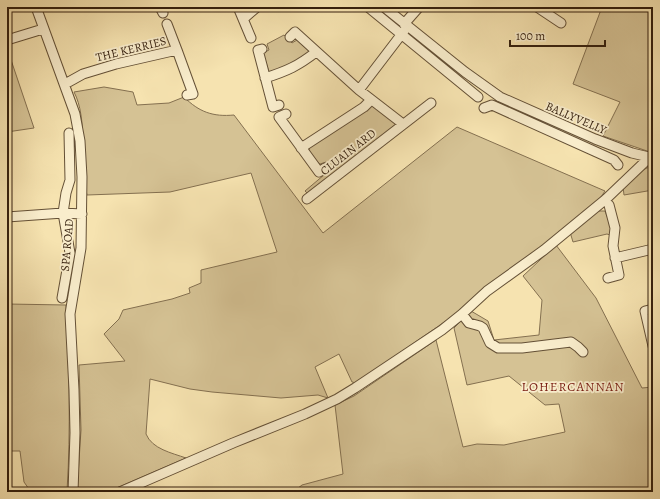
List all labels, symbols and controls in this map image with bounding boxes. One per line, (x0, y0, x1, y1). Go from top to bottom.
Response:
scale bar (510, 22, 605, 48)
text: 100 m (516, 28, 545, 44)
street label: THE KERRIES (94, 33, 168, 65)
street label: BALLYVELLY (543, 98, 609, 138)
street label: CLUAIN ARD (317, 125, 379, 179)
street label: SPA ROAD (57, 218, 77, 272)
district label: LOHERCANNAN (521, 378, 625, 395)

